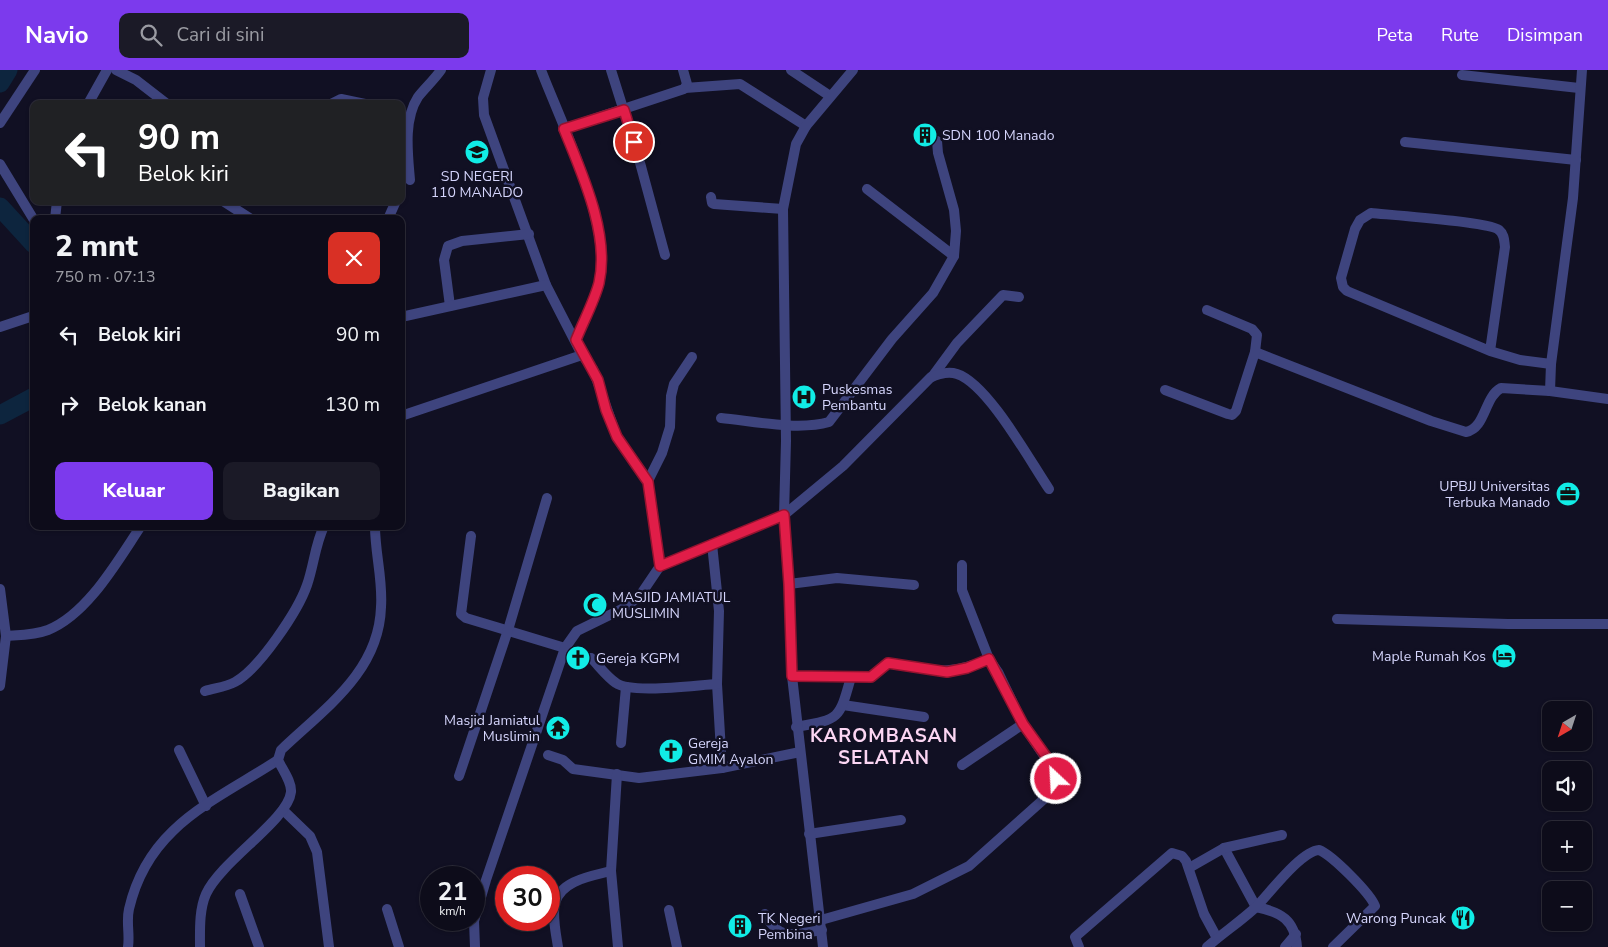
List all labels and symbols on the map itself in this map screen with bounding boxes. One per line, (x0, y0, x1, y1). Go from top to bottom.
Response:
pin (613, 121, 655, 163)
building icon: SDN 100 Manado (912, 122, 938, 148)
place label: SDN 100 Manado (942, 126, 1055, 145)
school or university icon: SD NEGERI 110 MANADO (464, 139, 490, 165)
place label: SD NEGERI 110 MANADO (431, 167, 523, 202)
place label: Puskesmas Pembantu (822, 380, 893, 415)
hospital icon: Puskesmas Pembantu (791, 384, 817, 410)
place label: UPBJJ Universitas Terbuka Manado (1439, 477, 1550, 512)
office icon: UPBJJ Universitas Terbuka Manado (1555, 481, 1581, 507)
place label: MASJID JAMIATUL MUSLIMIN (612, 588, 731, 623)
mosque icon: MASJID JAMIATUL MUSLIMIN (582, 592, 608, 618)
hotel icon: Maple Rumah Kos (1491, 643, 1517, 669)
church icon: Gereja KGPM (565, 645, 591, 671)
place label: Maple Rumah Kos (1372, 647, 1486, 666)
place label: Gereja KGPM (596, 649, 680, 668)
north arrow (1542, 701, 1592, 751)
place label: Masjid Jamiatul Muslimin (444, 711, 541, 746)
temple icon: Masjid Jamiatul Muslimin (545, 715, 571, 741)
district label: KAROMBASAN SELATAN (810, 723, 958, 771)
place label: Gereja GMIM Ayalon (688, 734, 773, 769)
church icon: Gereja GMIM Ayalon (658, 738, 684, 764)
position arrow (1029, 752, 1081, 804)
speed limit sign: 30 (495, 866, 560, 931)
restaurant icon: Warong Puncak (1450, 905, 1476, 931)
place label: TK Negeri Pembina (758, 909, 821, 944)
place label: Warong Puncak (1346, 909, 1447, 928)
building icon: TK Negeri Pembina (727, 913, 753, 939)

